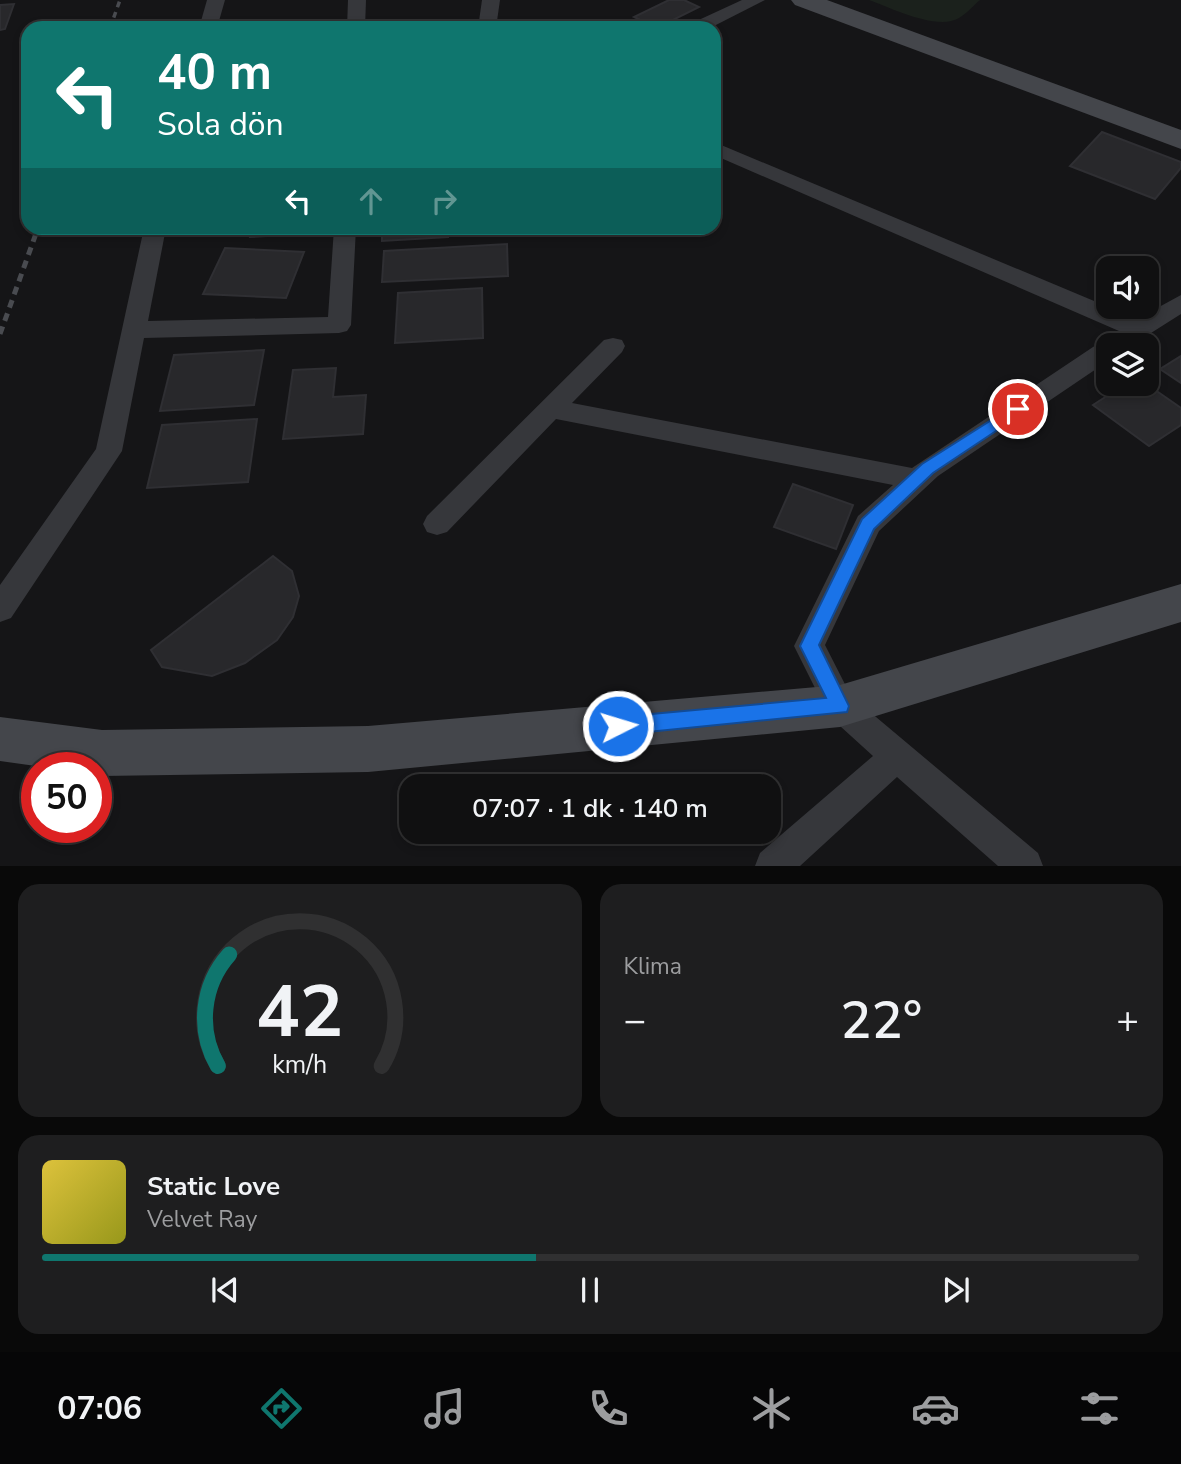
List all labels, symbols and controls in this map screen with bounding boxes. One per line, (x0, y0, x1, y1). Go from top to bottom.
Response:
text: 40 m (157, 39, 272, 106)
icon: left (42, 49, 133, 140)
text: Sola dön (157, 103, 284, 146)
icon: left (279, 182, 317, 220)
icon: ahead (352, 182, 390, 220)
icon: right (425, 182, 463, 220)
map controls (1096, 256, 1159, 396)
button: sound (1096, 256, 1159, 319)
button: layers (1096, 333, 1159, 396)
pin (988, 379, 1048, 439)
icon: arrive (999, 390, 1037, 428)
position arrow (581, 689, 655, 763)
speed limit sign: 50 (21, 752, 112, 843)
text: 07:07 · 1 dk · 140 m (472, 791, 708, 826)
text: Klima (624, 951, 682, 982)
text: 42 (256, 963, 343, 1063)
text: 22° (840, 985, 922, 1056)
text: − (624, 995, 646, 1046)
text: + (1116, 995, 1139, 1046)
text: km/h (272, 1048, 327, 1082)
text: Static Love (147, 1169, 280, 1204)
text: Velvet Ray (147, 1204, 257, 1235)
icon: previous (206, 1271, 244, 1309)
icon: pause (571, 1271, 609, 1309)
icon: next (937, 1271, 975, 1309)
icon: directions (257, 1384, 306, 1433)
icon: music (420, 1384, 469, 1433)
icon: phone (584, 1384, 633, 1433)
icon: climate (747, 1384, 796, 1433)
icon: car (911, 1384, 960, 1433)
icon: filters (1075, 1384, 1124, 1433)
text: 07:06 (57, 1387, 142, 1430)

